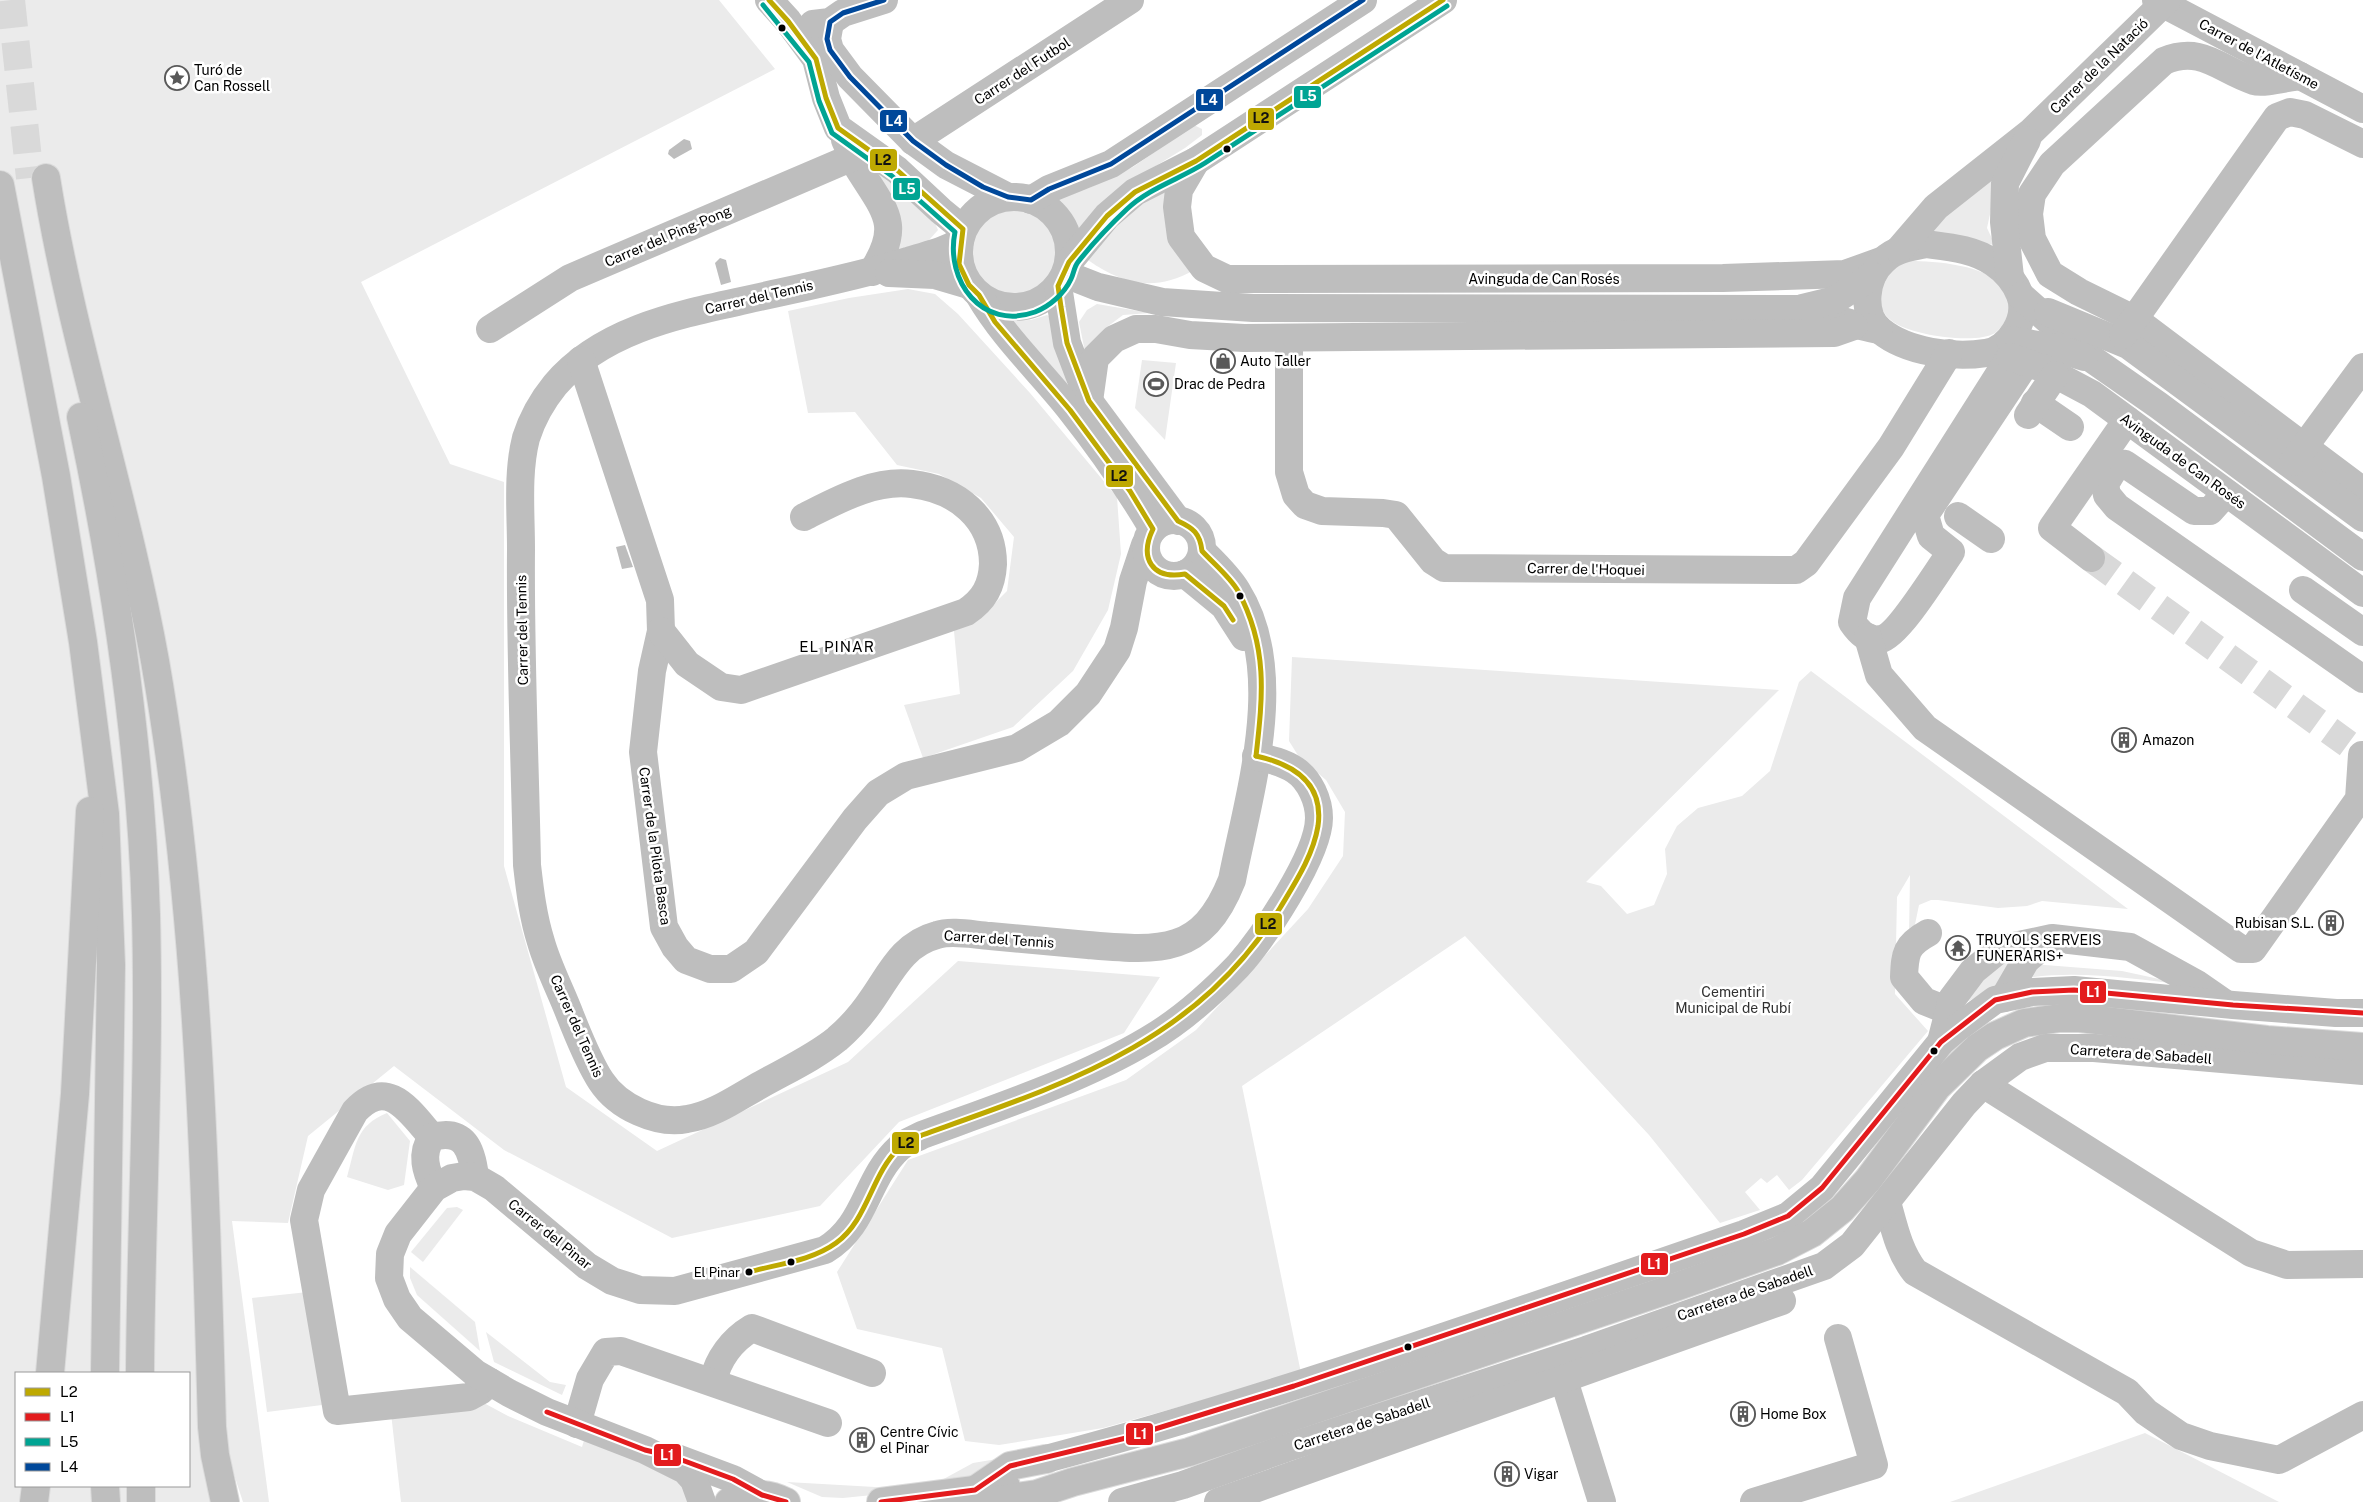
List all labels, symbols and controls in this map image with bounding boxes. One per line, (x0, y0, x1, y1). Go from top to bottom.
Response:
street label: Carrer de la Natació (2047, 15, 2151, 117)
street label: Carrer de l'Atletísme (2196, 16, 2322, 92)
unlabelled marker (777, 23, 787, 33)
street label: Carrer del Futbol (971, 34, 1073, 108)
place label: Turó de Can Rossell (194, 62, 270, 94)
place icon: Turó de Can Rossell (164, 65, 190, 91)
line badge: L5 (1293, 85, 1322, 109)
line badge: L4 (1195, 88, 1224, 112)
text: L5 (1299, 88, 1317, 104)
text: L4 (1200, 92, 1218, 108)
line badge: L2 (1247, 107, 1275, 131)
line badge: L4 (879, 109, 908, 133)
text: L2 (1253, 110, 1270, 126)
text: L4 (885, 113, 903, 129)
unlabelled marker (1222, 144, 1232, 154)
line badge: L2 (869, 148, 898, 172)
text: L2 (875, 152, 892, 168)
line badge: L5 (892, 177, 921, 201)
text: L5 (898, 181, 916, 197)
street label: Carrer del Ping-Pong (602, 202, 734, 270)
street label: Avinguda de Can Rosés (1468, 271, 1620, 287)
street label: Carrer del Tennis (703, 277, 815, 317)
shop icon: Auto Taller (1210, 348, 1236, 374)
place label: Auto Taller (1240, 353, 1311, 369)
sports icon: Drac de Pedra (1143, 371, 1169, 397)
place label: Drac de Pedra (1174, 376, 1265, 392)
street label: Avinguda de Can Rosés (2117, 410, 2249, 512)
line badge: L2 (1105, 464, 1134, 488)
text: L2 (1111, 468, 1128, 484)
street label: Carrer de l'Hoquei (1527, 560, 1645, 578)
street label: Carrer del Tennis (513, 575, 531, 685)
unlabelled marker (1235, 591, 1245, 601)
district label: EL PINAR (799, 638, 875, 655)
building icon: Amazon (2111, 727, 2137, 753)
place label: Amazon (2142, 732, 2194, 748)
street label: Carrer de la Pilota Basca (636, 766, 674, 926)
building icon: Rubisan S.L. (2318, 910, 2344, 936)
line badge: L2 (1254, 912, 1283, 936)
place label: Rubisan S.L. (2235, 915, 2314, 931)
text: L2 (1260, 916, 1277, 932)
street label: Carrer del Tennis (943, 927, 1055, 951)
place label: TRUYOLS SERVEIS FUNERARIS+ (1976, 932, 2102, 964)
temple icon: TRUYOLS SERVEIS FUNERARIS+ (1945, 935, 1971, 961)
street label: Carrer del Tennis (547, 972, 607, 1080)
line badge: L1 (2079, 980, 2107, 1004)
park label: Cementiri Municipal de Rubí (1675, 984, 1791, 1016)
text: L1 (2086, 984, 2100, 1000)
street label: Carretera de Sabadell (2069, 1041, 2213, 1067)
unlabelled marker (1929, 1046, 1939, 1056)
line badge: L2 (891, 1131, 920, 1155)
text: L2 (898, 1135, 915, 1151)
street label: Carrer del Pinar (505, 1196, 595, 1272)
line badge: L1 (1640, 1252, 1669, 1276)
text: L1 (1647, 1256, 1661, 1272)
unlabelled marker (786, 1257, 796, 1267)
street label: Carretera de Sabadell (1675, 1262, 1815, 1324)
place label: El Pinar (694, 1265, 740, 1280)
marker: El Pinar (744, 1267, 754, 1277)
unlabelled marker (1403, 1342, 1413, 1352)
legend (15, 1372, 190, 1487)
text: L2 (60, 1383, 78, 1400)
street label: Carretera de Sabadell (1292, 1394, 1432, 1454)
building icon: Home Box (1730, 1401, 1756, 1427)
place label: Home Box (1760, 1406, 1827, 1422)
text: L1 (60, 1408, 75, 1425)
line badge: L1 (1125, 1422, 1154, 1446)
place label: Centre Cívic el Pinar (880, 1424, 959, 1456)
text: L1 (1133, 1426, 1147, 1442)
building icon: Centre Cívic el Pinar (849, 1427, 875, 1453)
text: L5 (60, 1433, 78, 1450)
line badge: L1 (653, 1443, 682, 1467)
text: L1 (660, 1447, 674, 1463)
text: L4 (60, 1458, 78, 1475)
building icon: Vigar (1494, 1461, 1520, 1487)
place label: Vigar (1524, 1466, 1559, 1482)

